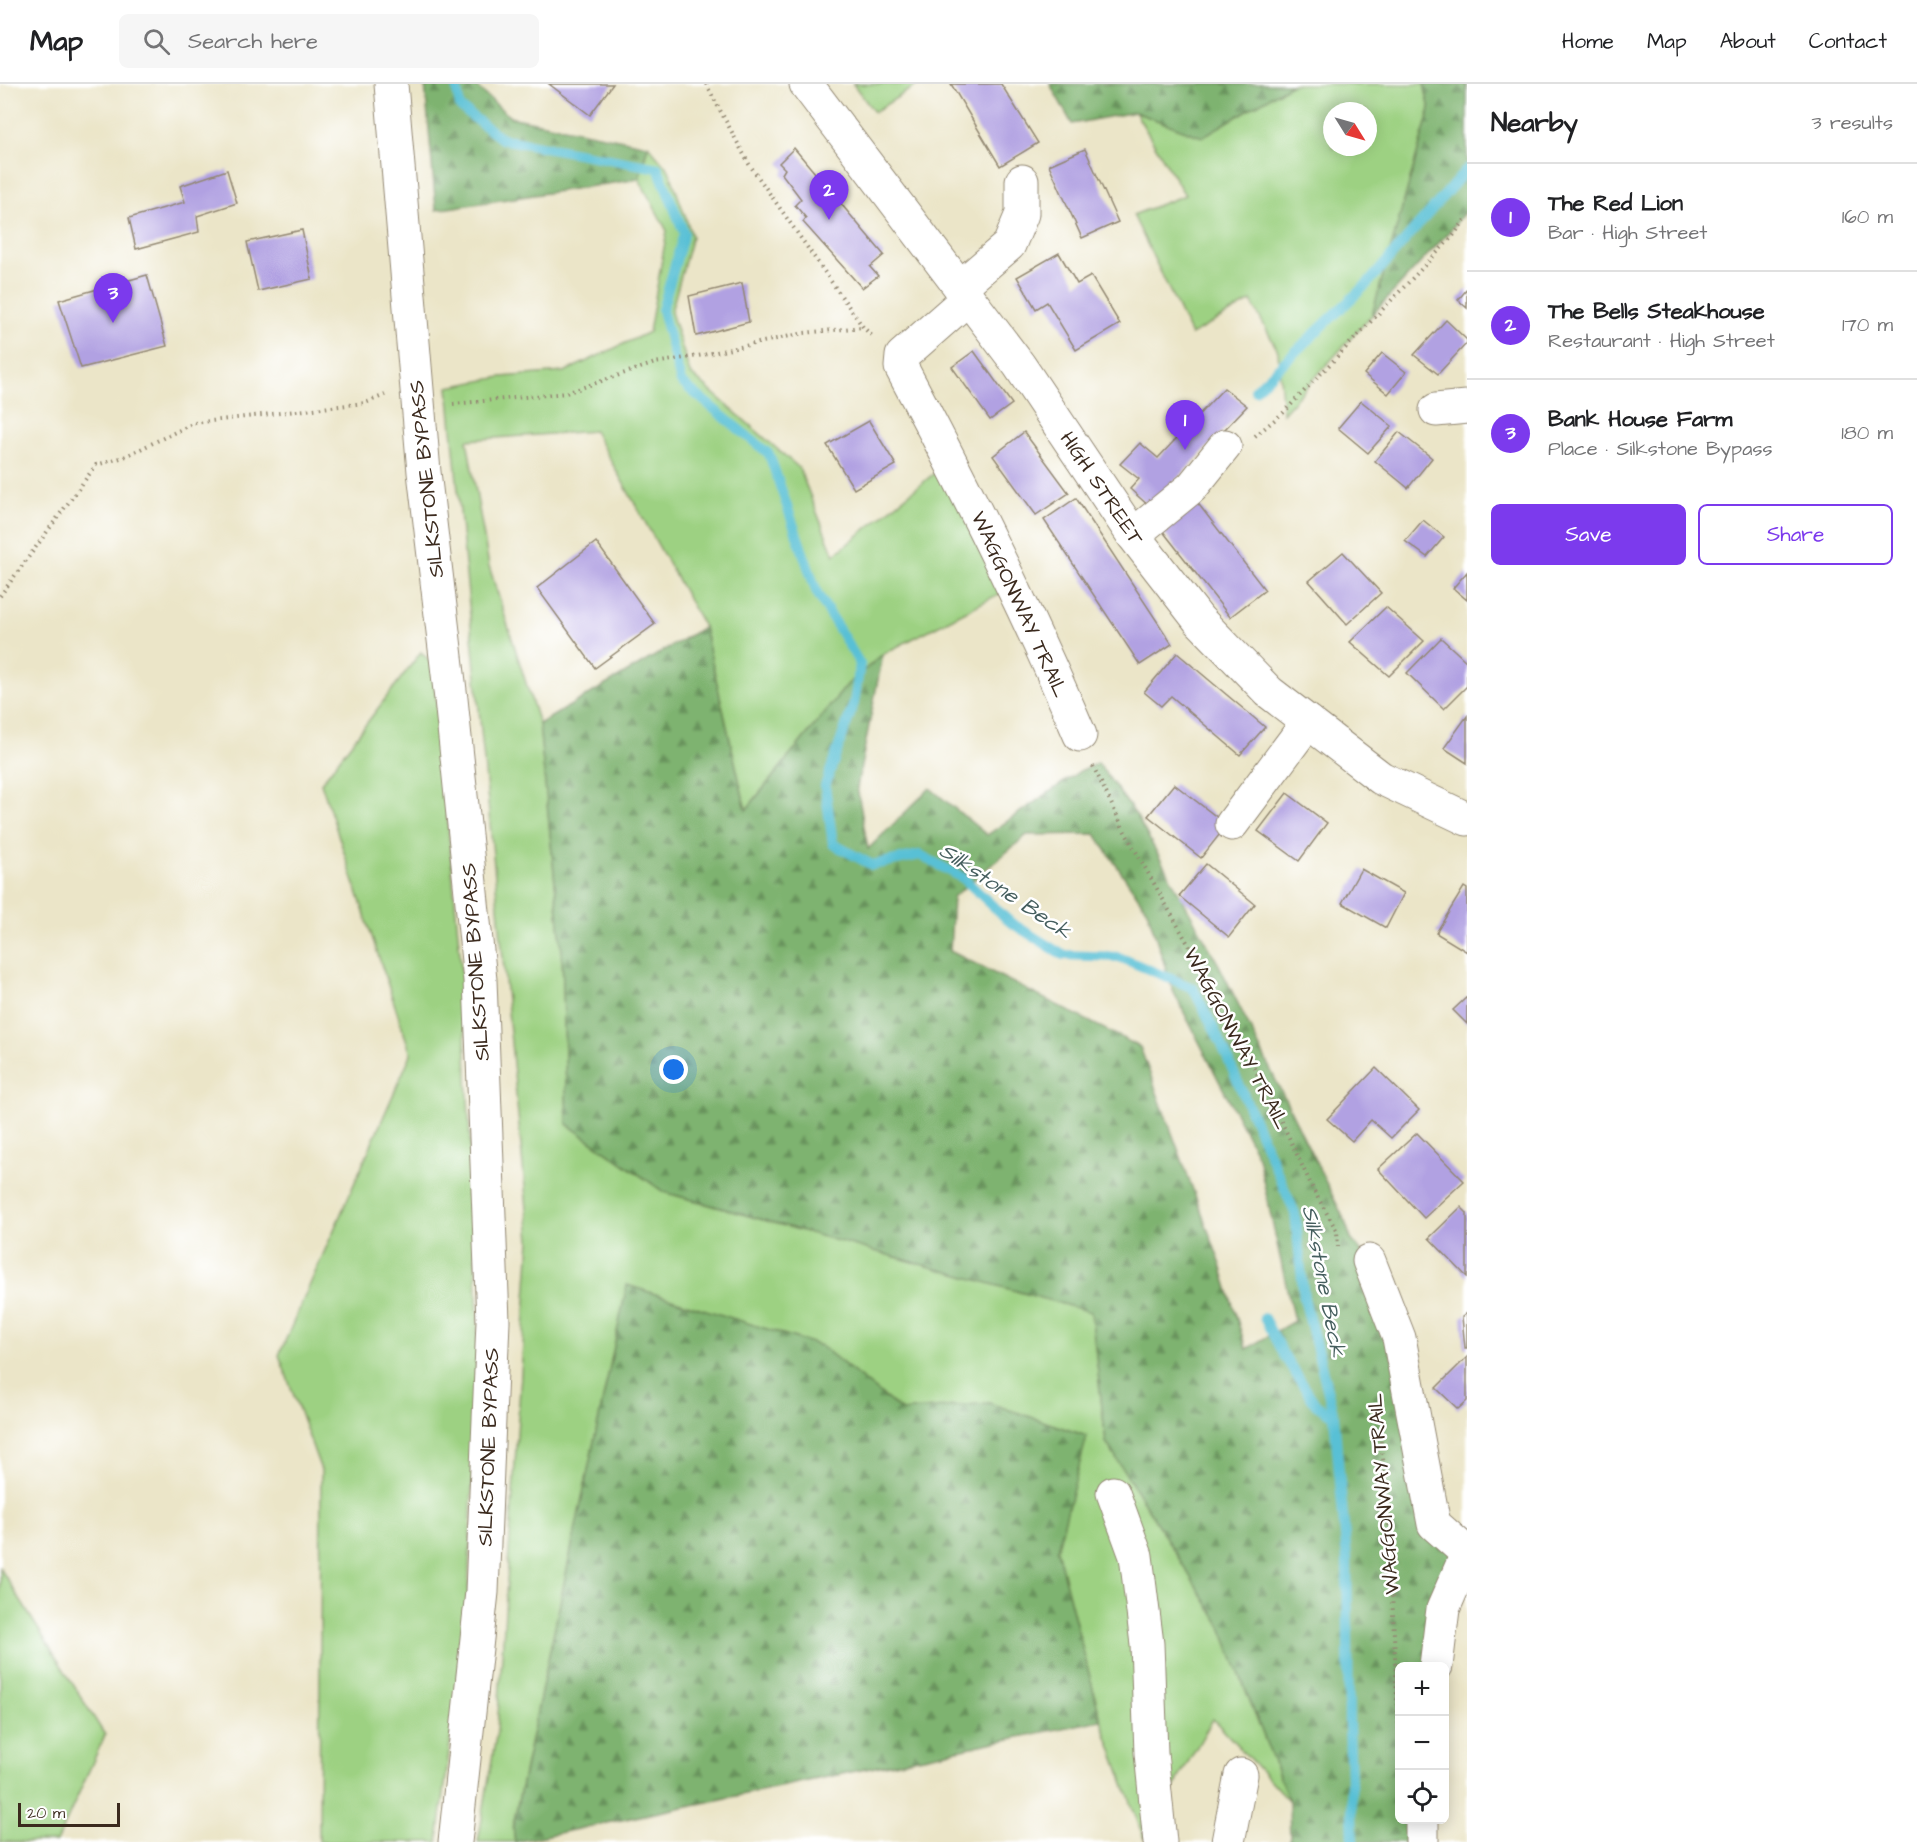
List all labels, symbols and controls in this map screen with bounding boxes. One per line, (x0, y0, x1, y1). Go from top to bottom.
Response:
search box (119, 14, 539, 68)
text: Map (30, 22, 83, 61)
icon: search (140, 25, 173, 58)
text: Search here (188, 26, 318, 57)
text: Home (1562, 27, 1614, 56)
text: Map (1647, 27, 1687, 56)
text: About (1720, 27, 1776, 56)
text: Contact (1809, 27, 1887, 56)
north arrow (1323, 102, 1377, 156)
text: Nearby (1491, 105, 1578, 141)
text: 3 results (1811, 109, 1893, 137)
pin: 2 (810, 170, 848, 220)
text: The Red Lion (1548, 188, 1683, 219)
text: 1 (1509, 203, 1512, 231)
text: 160 m (1842, 203, 1893, 231)
text: Bar · High Street (1548, 219, 1707, 247)
pin: 3 (94, 274, 132, 323)
text: The Bells Steakhouse (1548, 296, 1765, 327)
text: 2 (1505, 311, 1516, 339)
text: 170 m (1842, 311, 1893, 339)
text: Restaurant · High Street (1548, 327, 1775, 355)
street label: SILKSTONE BYPASS (402, 379, 451, 579)
pin: 1 (1166, 400, 1204, 450)
text: Bank House Farm (1548, 404, 1732, 435)
text: 3 (1505, 419, 1516, 447)
text: 180 m (1841, 419, 1893, 447)
street label: HIGH STREET (1053, 426, 1151, 551)
text: Place · Silkstone Bypass (1548, 435, 1772, 463)
button: Save (1491, 504, 1686, 565)
button: Share (1698, 504, 1893, 565)
street label: WAGGONWAY TRAIL (964, 507, 1075, 702)
water label: Silkstone Beck (933, 835, 1078, 947)
street label: SILKSTONE BYPASS (454, 862, 497, 1062)
street label: WAGGONWAY TRAIL (1176, 942, 1297, 1134)
your location (659, 1055, 688, 1084)
water label: Silkstone Beck (1294, 1203, 1353, 1360)
street label: SILKSTONE BYPASS (471, 1347, 506, 1547)
street label: WAGGONWAY TRAIL (1360, 1392, 1407, 1596)
map controls (1395, 1662, 1449, 1824)
button: + (1395, 1662, 1449, 1716)
button: − (1395, 1716, 1449, 1770)
button: locate (1395, 1770, 1449, 1824)
scale bar (18, 1800, 120, 1828)
text: 20 m (27, 1802, 65, 1824)

